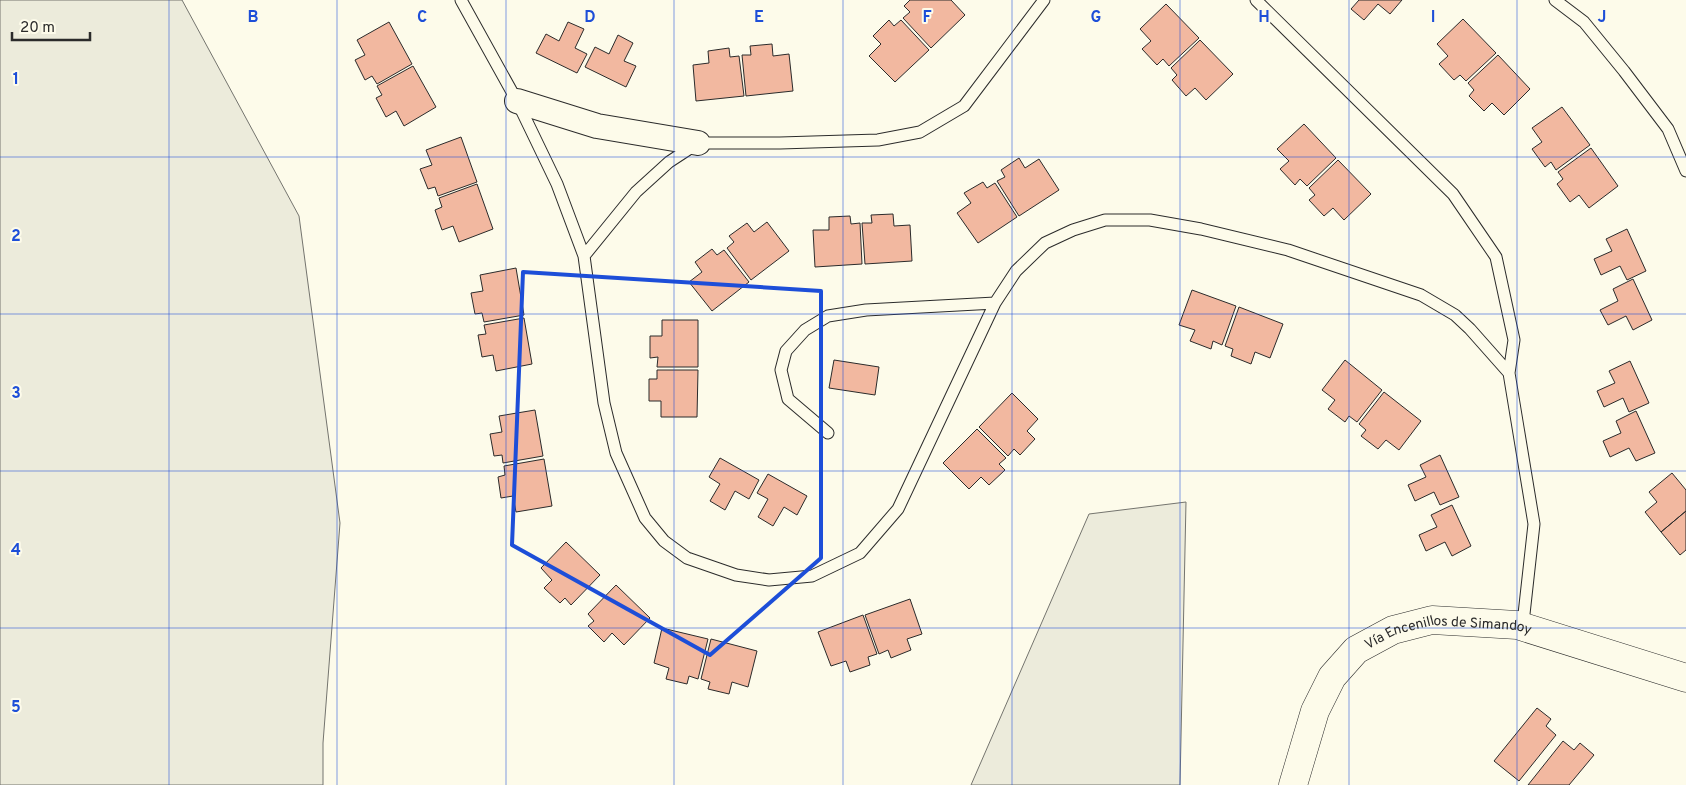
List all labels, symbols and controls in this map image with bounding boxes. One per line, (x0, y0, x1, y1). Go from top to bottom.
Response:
text: B (247, 8, 259, 28)
text: C (417, 8, 427, 28)
text: D (584, 8, 596, 28)
text: E (754, 8, 764, 28)
text: F (922, 8, 932, 28)
text: G (1091, 8, 1101, 28)
text: H (1258, 8, 1270, 28)
text: I (1431, 8, 1435, 28)
text: J (1598, 8, 1606, 28)
scale bar (12, 10, 90, 42)
text: 20 m (20, 19, 55, 38)
text: 1 (13, 70, 19, 90)
text: 2 (11, 227, 21, 247)
text: 3 (11, 384, 21, 404)
text: 4 (11, 541, 21, 561)
street label: Vía Encenillos de Simandoy (1362, 613, 1534, 654)
text: 5 (11, 698, 21, 718)

